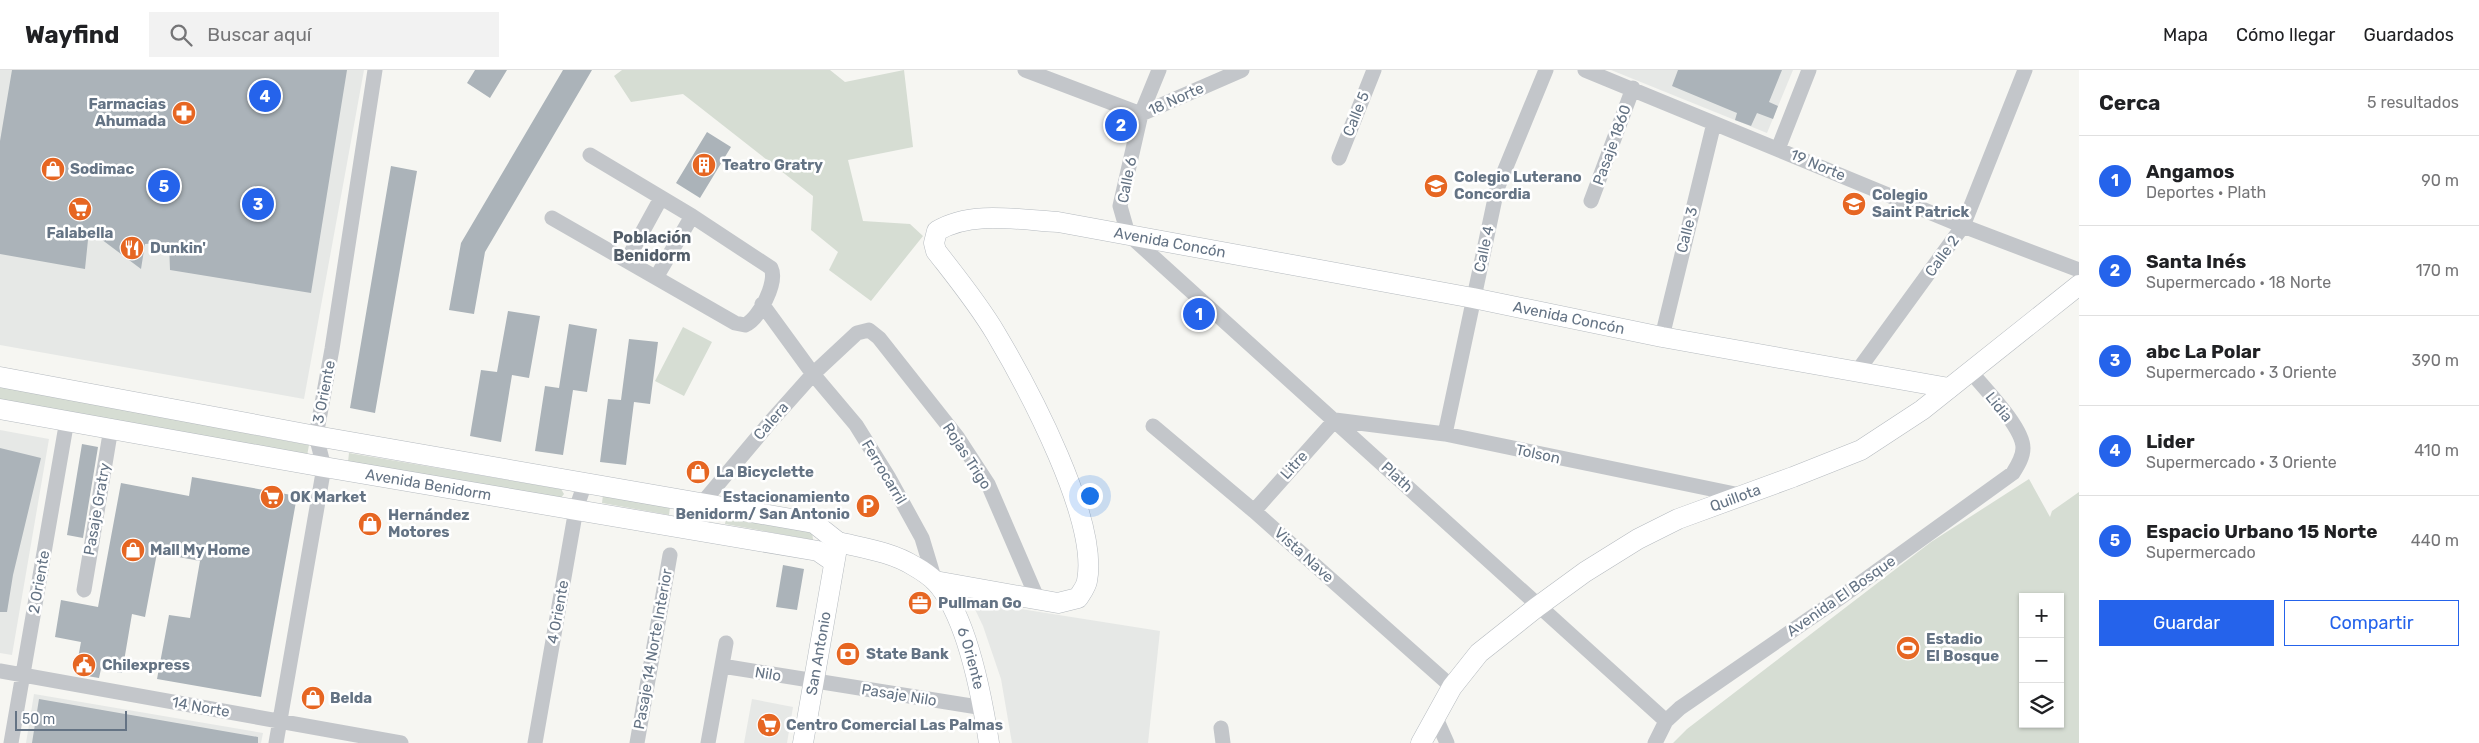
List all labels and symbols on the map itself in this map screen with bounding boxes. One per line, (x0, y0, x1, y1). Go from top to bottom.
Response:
pin: 4 (249, 77, 281, 115)
street label: 18 Norte (1146, 79, 1206, 119)
street label: Calle 5 (1339, 89, 1373, 139)
place label: Farmacias Ahumada (89, 95, 166, 130)
pharmacy icon: Farmacias Ahumada (171, 100, 197, 126)
street label: Pasaje 1860 (1589, 102, 1635, 188)
pin: 2 (1105, 106, 1137, 144)
street label: 19 Norte (1788, 145, 1848, 185)
building icon: Teatro Gratry (691, 152, 717, 178)
street label: Calle 6 (1114, 155, 1140, 205)
shop icon: Sodimac (40, 156, 66, 182)
place label: Teatro Gratry (722, 156, 823, 174)
place label: Sodimac (70, 160, 134, 178)
pin: 5 (148, 167, 180, 205)
place label: Colegio Luterano Concordia (1454, 168, 1582, 203)
school or university icon: Colegio Luterano Concordia (1423, 173, 1449, 199)
pin: 3 (242, 185, 274, 223)
place label: Colegio Saint Patrick (1872, 186, 1970, 221)
school or university icon: Colegio Saint Patrick (1841, 191, 1867, 217)
supermarket icon: Falabella (67, 196, 93, 222)
street label: Calle 3 (1673, 205, 1701, 255)
street label: Avenida Concón (1113, 223, 1227, 262)
place label: Falabella (47, 224, 114, 242)
street label: Calle 4 (1470, 224, 1498, 274)
district label: Población Benidorm (613, 228, 691, 265)
street label: Calle 2 (1921, 232, 1963, 280)
restaurant icon: Dunkin' (119, 235, 145, 261)
place label: Dunkin' (150, 239, 206, 257)
pin: 1 (1183, 295, 1215, 333)
street label: Avenida Concón (1512, 298, 1626, 338)
street label: 3 Oriente (309, 359, 339, 425)
street label: Lidia (1982, 389, 2016, 425)
street label: Calera (750, 398, 792, 444)
street label: Rojas Trigo (939, 419, 995, 493)
street label: Ferrocarril (858, 436, 910, 508)
street label: Tolson (1514, 441, 1562, 467)
street label: Litre (1277, 447, 1311, 483)
street label: Plath (1378, 458, 1416, 496)
shop icon: La Bicyclette (685, 459, 711, 485)
street label: Pasaje Gratry (80, 461, 114, 557)
place label: La Bicyclette (716, 463, 814, 481)
street label: Avenida Benidorm (364, 465, 493, 504)
street label: Quillota (1707, 481, 1763, 516)
your location (1077, 483, 1103, 509)
supermarket icon: OK Market (259, 484, 285, 510)
place label: OK Market (290, 488, 366, 506)
place label: Estacionamiento Benidorm/ San Antonio (675, 488, 850, 523)
parking icon: Estacionamiento Benidorm/ San Antonio (855, 493, 881, 519)
place label: Hernández Motores (388, 506, 470, 541)
shop icon: Hernández Motores (357, 511, 383, 537)
street label: Vista Nave (1271, 524, 1337, 586)
shop icon: Mall My Home (120, 537, 146, 563)
place label: Mall My Home (150, 541, 250, 559)
street label: 2 Oriente (25, 549, 53, 615)
street label: Avenida El Bosque (1783, 552, 1899, 640)
street label: Pasaje 14 Norte Interior (630, 567, 676, 731)
street label: 4 Oriente (544, 579, 572, 645)
office icon: Pullman Go (907, 590, 933, 616)
place label: Pullman Go (938, 594, 1022, 612)
street label: San Antonio (802, 610, 835, 697)
street label: 6 Oriente (953, 625, 988, 691)
place label: Estadio El Bosque (1926, 630, 1999, 665)
sports icon: Estadio El Bosque (1895, 635, 1921, 661)
bank icon: State Bank (835, 641, 861, 667)
place label: State Bank (866, 645, 949, 663)
public building icon: Chilexpress (71, 652, 97, 678)
place label: Chilexpress (102, 656, 190, 674)
street label: Nilo (754, 663, 782, 685)
street label: Pasaje Nilo (860, 680, 938, 710)
shop icon: Belda (300, 685, 326, 711)
place label: Belda (330, 689, 372, 707)
street label: 14 Norte (171, 693, 231, 721)
scale bar (15, 708, 128, 731)
supermarket icon: Centro Comercial Las Palmas (756, 712, 782, 738)
place label: Centro Comercial Las Palmas (786, 716, 1003, 734)

